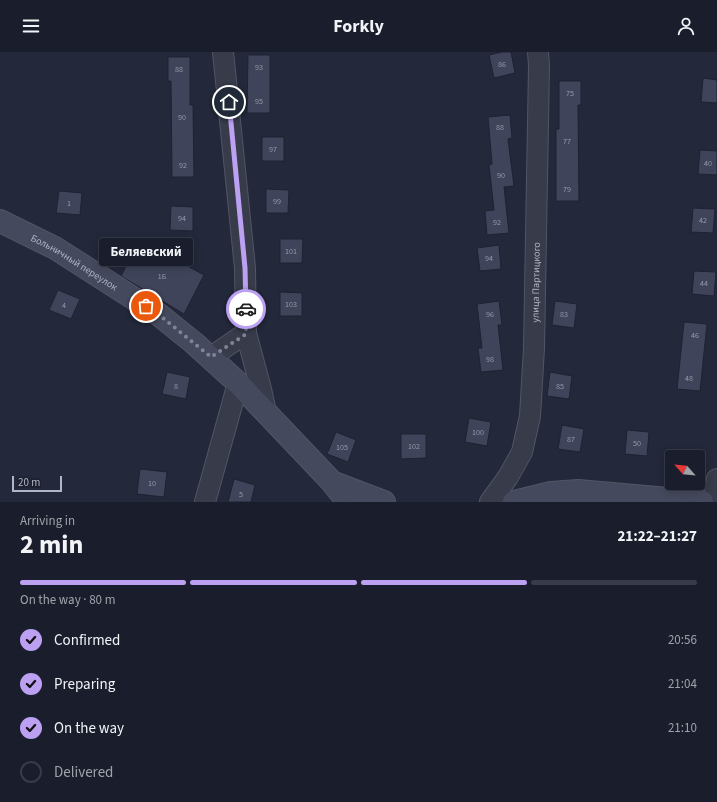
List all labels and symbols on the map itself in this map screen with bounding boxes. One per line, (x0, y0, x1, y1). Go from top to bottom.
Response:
house number: 86 (498, 59, 506, 70)
house number: 93 (255, 62, 263, 73)
house number: 88 (175, 64, 183, 75)
pin (212, 85, 246, 119)
house number: 75 (566, 88, 574, 99)
house number: 95 (255, 96, 263, 107)
house number: 90 (178, 112, 186, 123)
house number: 88 (496, 122, 504, 133)
house number: 77 (563, 136, 571, 147)
house number: 97 (269, 144, 277, 155)
house number: 40 (704, 158, 712, 169)
house number: 92 (179, 160, 187, 171)
house number: 90 (497, 170, 505, 181)
house number: 79 (563, 184, 571, 195)
house number: 99 (273, 196, 281, 207)
house number: 1 (67, 198, 71, 209)
house number: 94 (178, 213, 186, 224)
house number: 42 (699, 215, 707, 226)
house number: 92 (493, 217, 501, 228)
street label: Больничный переулок (28, 231, 120, 294)
callout: Беляевский (99, 238, 193, 266)
street label: улица Партицкого (528, 242, 544, 323)
house number: 101 (285, 246, 297, 257)
house number: 94 (485, 253, 493, 264)
house number: 1Б (158, 271, 167, 282)
house number: 44 (700, 278, 708, 289)
pin (129, 289, 163, 323)
courier (226, 289, 266, 329)
house number: 103 (285, 299, 297, 310)
house number: 4 (62, 300, 66, 311)
house number: 96 (486, 309, 494, 320)
house number: 83 (560, 309, 568, 320)
house number: 46 (691, 330, 699, 341)
house number: 98 (486, 354, 494, 365)
house number: 48 (685, 373, 693, 384)
house number: 8 (174, 381, 178, 392)
house number: 85 (556, 381, 564, 392)
house number: 100 (472, 427, 484, 438)
house number: 87 (567, 434, 575, 445)
house number: 50 (633, 438, 641, 449)
house number: 102 (408, 441, 420, 452)
house number: 105 (336, 442, 348, 453)
north arrow (665, 450, 705, 490)
scale bar (12, 474, 62, 493)
house number: 10 (148, 478, 156, 489)
house number: 5 (239, 489, 243, 500)

